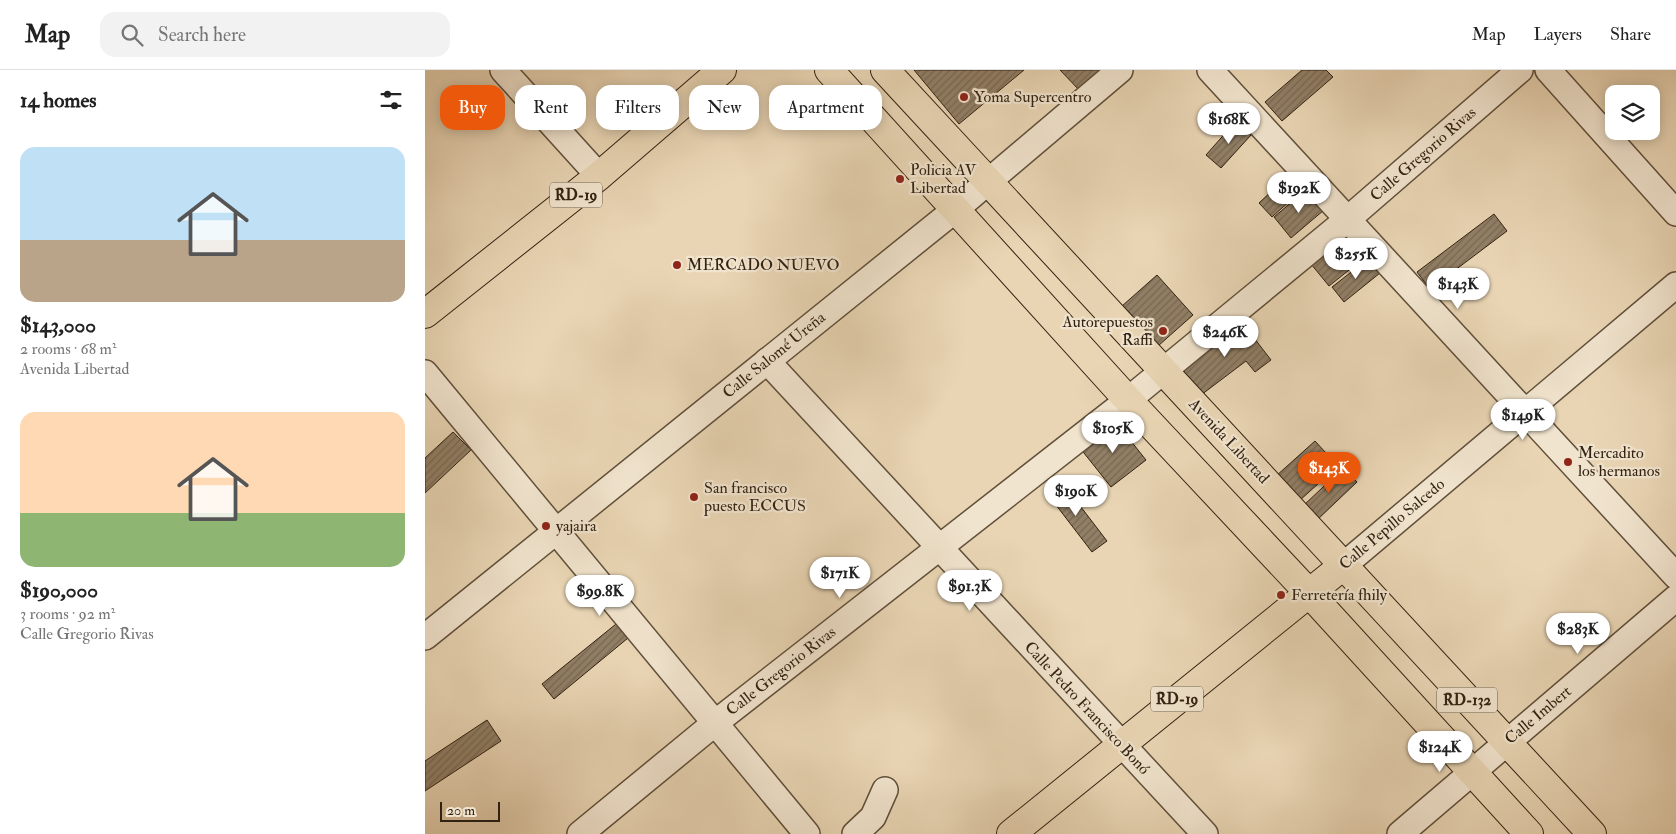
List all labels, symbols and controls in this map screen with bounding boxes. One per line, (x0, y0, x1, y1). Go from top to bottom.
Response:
search box (100, 12, 450, 57)
text: Map (25, 19, 70, 50)
icon: search (118, 21, 146, 49)
text: Search here (158, 23, 246, 47)
text: Map (1472, 23, 1506, 46)
text: Layers (1534, 23, 1582, 46)
text: Share (1610, 23, 1651, 46)
chip: Buy (440, 85, 505, 130)
chip: Rent (515, 85, 586, 130)
chip: Filters (596, 85, 679, 130)
chip: New (689, 85, 759, 130)
chip: Apartment (769, 85, 882, 130)
map controls (1605, 85, 1660, 140)
button: layers (1605, 85, 1660, 140)
icon: filters (377, 86, 405, 114)
text: 14 homes (20, 87, 97, 114)
place label: Yoma Supercentro (974, 87, 1092, 108)
marker: Yoma Supercentro (958, 91, 970, 103)
pin: $168K (1194, 102, 1264, 145)
street label: Calle Gregorio Rivas (1366, 103, 1480, 205)
text: $168K (1208, 109, 1250, 129)
place label: Policia AV Libertad (910, 160, 977, 198)
pin: $192K (1264, 172, 1334, 214)
marker: Policia AV Libertad (894, 173, 906, 185)
text: $192K (1278, 178, 1320, 198)
icon: home (168, 179, 258, 269)
road number: RD-19 (550, 182, 602, 208)
pin: $255K (1321, 238, 1391, 280)
text: $255K (1335, 244, 1377, 264)
place label: MERCADO NUEVO (687, 255, 840, 275)
marker: MERCADO NUEVO (671, 259, 683, 271)
pin: $143K (1423, 268, 1493, 310)
text: $143K (1438, 274, 1478, 294)
street label: Calle Salomé Ureña (719, 307, 830, 403)
text: $143,000 (20, 312, 96, 339)
place label: Autorepuestos Raffi (1061, 312, 1153, 350)
pin: $246K (1190, 316, 1260, 358)
text: $246K (1202, 322, 1248, 342)
marker: Autorepuestos Raffi (1157, 325, 1169, 337)
text: 2 rooms · 68 m² (20, 339, 116, 359)
text: Avenida Libertad (20, 359, 129, 379)
street label: Avenida Libertad (1184, 393, 1274, 488)
pin: $149K (1488, 398, 1558, 441)
text: $149K (1502, 405, 1544, 425)
pin: $105K (1078, 412, 1148, 454)
text: $105K (1092, 418, 1134, 438)
place label: Mercadito los hermanos (1578, 443, 1660, 481)
icon: home (168, 444, 258, 534)
pin: $143K (1294, 452, 1364, 494)
marker: Mercadito los hermanos (1562, 456, 1574, 468)
text: $143K (1309, 458, 1349, 478)
pin: $190K (1041, 474, 1111, 517)
street label: Calle Pepillo Salcedo (1335, 474, 1450, 575)
place label: San francisco puesto ECCUS (703, 478, 806, 517)
text: $190K (1055, 481, 1097, 501)
marker: San francisco puesto ECCUS (688, 491, 700, 503)
place label: yajaira (556, 516, 597, 536)
marker: yajaira (540, 520, 552, 532)
pin: $171K (805, 556, 875, 599)
text: $171K (820, 563, 860, 583)
pin: $91.3K (929, 570, 1011, 612)
pin: $99.8K (559, 574, 641, 617)
text: $91.3K (948, 576, 992, 596)
text: $190,000 (20, 577, 98, 604)
text: $99.8K (576, 581, 624, 601)
place label: Ferretería fhily (1291, 585, 1388, 605)
marker: Ferretería fhily (1275, 589, 1287, 601)
text: 3 rooms · 92 m² (20, 604, 115, 624)
pin: $283K (1543, 612, 1613, 655)
text: $283K (1557, 619, 1599, 639)
street label: Calle Gregorio Rivas (722, 622, 840, 720)
text: Calle Gregorio Rivas (20, 624, 154, 644)
street label: Calle Pedro Francisco Bonó (1020, 637, 1154, 779)
street label: Calle Imbert (1501, 681, 1575, 749)
road number: RD-19 (1151, 686, 1203, 712)
road number: RD-132 (1437, 688, 1497, 712)
pin: $124K (1405, 730, 1475, 773)
text: $124K (1419, 737, 1461, 757)
scale bar (440, 799, 500, 822)
text: 20 m (447, 802, 475, 819)

